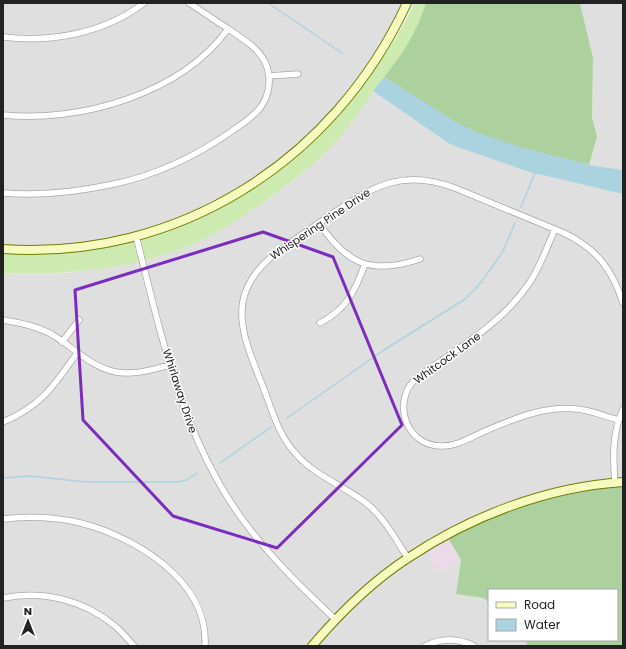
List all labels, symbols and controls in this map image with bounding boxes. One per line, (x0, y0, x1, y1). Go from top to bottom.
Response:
street label: Whispering Pine Drive (267, 184, 374, 264)
street label: Whitcock Lane (410, 328, 484, 388)
street label: Whirlaway Drive (159, 347, 201, 435)
legend (488, 589, 618, 641)
text: Road (524, 596, 555, 613)
north arrow (8, 601, 48, 641)
text: N (24, 603, 32, 619)
text: Water (524, 616, 561, 633)

